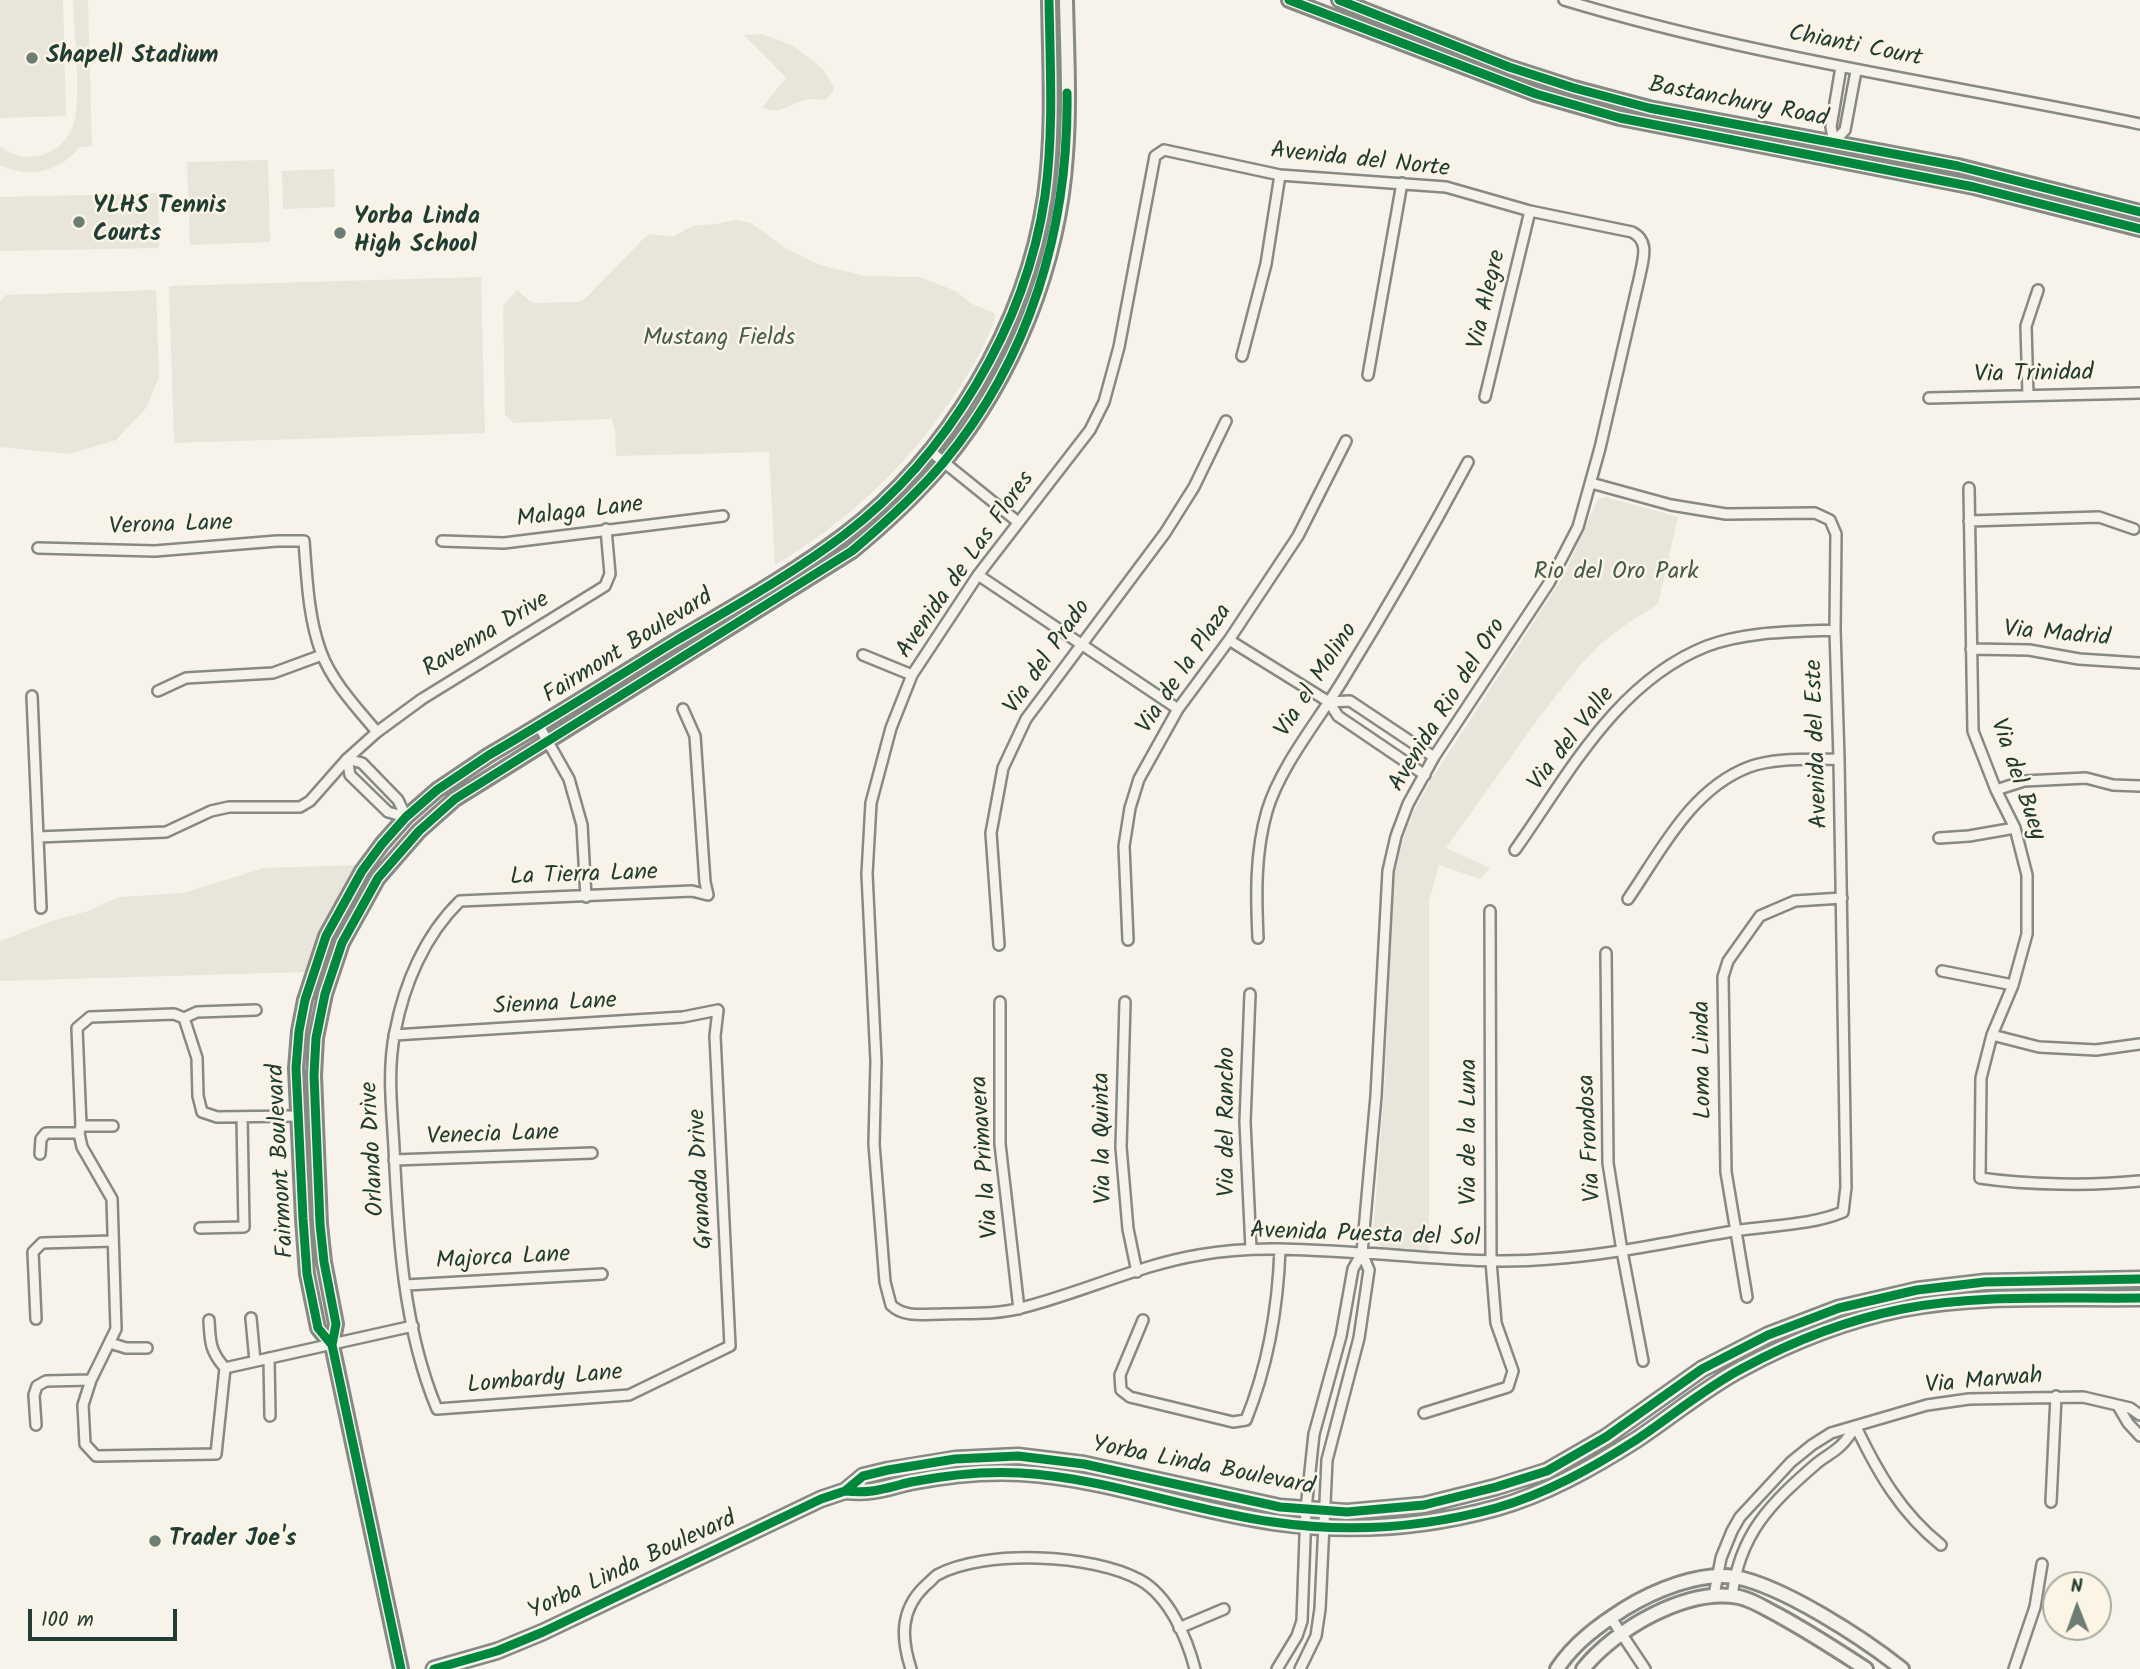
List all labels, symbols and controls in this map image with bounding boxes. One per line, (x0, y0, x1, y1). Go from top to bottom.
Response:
street label: Chianti Court (1786, 21, 1924, 75)
place label: Shapell Stadium (46, 44, 218, 72)
marker: Shapell Stadium (24, 50, 40, 66)
street label: Bastanchury Road (1646, 72, 1830, 136)
street label: Avenida del Norte (1269, 138, 1451, 186)
place label: YLHS Tennis Courts (93, 194, 226, 250)
place label: Yorba Linda High School (354, 205, 480, 261)
marker: YLHS Tennis Courts (71, 214, 87, 230)
marker: Yorba Linda High School (332, 225, 348, 241)
street label: Via Alegre (1464, 248, 1514, 352)
park label: Mustang Fields (643, 326, 795, 354)
street label: Via Trinidad (1974, 361, 2094, 391)
street label: Avenida de Las Flores (892, 467, 1042, 665)
street label: Malaga Lane (515, 492, 645, 536)
street label: Verona Lane (109, 510, 233, 544)
park label: Rio del Oro Park (1533, 560, 1699, 588)
street label: Fairmont Boulevard (539, 584, 719, 712)
street label: Ravenna Drive (418, 587, 556, 685)
street label: Via del Prado (999, 595, 1099, 721)
street label: Via de la Plaza (1132, 600, 1240, 740)
street label: Avenida Rio del Oro (1384, 614, 1514, 798)
street label: Via Madrid (2002, 617, 2112, 655)
street label: Via el Molino (1270, 618, 1366, 744)
street label: Avenida del Este (1802, 659, 1836, 829)
street label: Via del Valle (1523, 682, 1623, 798)
street label: Via del Buey (1982, 715, 2050, 845)
street label: La Tierra Lane (510, 860, 658, 894)
street label: Sienna Lane (492, 988, 618, 1024)
street label: Loma Linda (1690, 1000, 1720, 1120)
street label: Via del Rancho (1215, 1047, 1243, 1197)
street label: Via de la Luna (1457, 1058, 1485, 1206)
street label: Fairmont Boulevard (264, 1063, 302, 1259)
street label: Via la Quinta (1089, 1072, 1121, 1204)
street label: Via Frondosa (1574, 1073, 1610, 1203)
street label: Via la Primavera (967, 1075, 1007, 1239)
street label: Orlando Drive (357, 1081, 393, 1217)
street label: Granada Drive (685, 1108, 721, 1250)
street label: Venecia Lane (426, 1120, 560, 1154)
street label: Avenida Puesta del Sol (1249, 1219, 1481, 1255)
street label: Majorca Lane (435, 1242, 571, 1278)
street label: Lombardy Lane (466, 1360, 624, 1402)
street label: Via Marwah (1924, 1364, 2044, 1402)
street label: Yorba Linda Boulevard (1089, 1432, 1317, 1504)
street label: Yorba Linda Boulevard (524, 1506, 742, 1628)
place label: Trader Joe's (169, 1527, 296, 1555)
marker: Trader Joe's (147, 1533, 163, 1549)
north arrow (2042, 1571, 2112, 1641)
text: N (2070, 1572, 2083, 1602)
scale bar (32, 1596, 180, 1640)
text: 100 m (41, 1604, 94, 1637)

